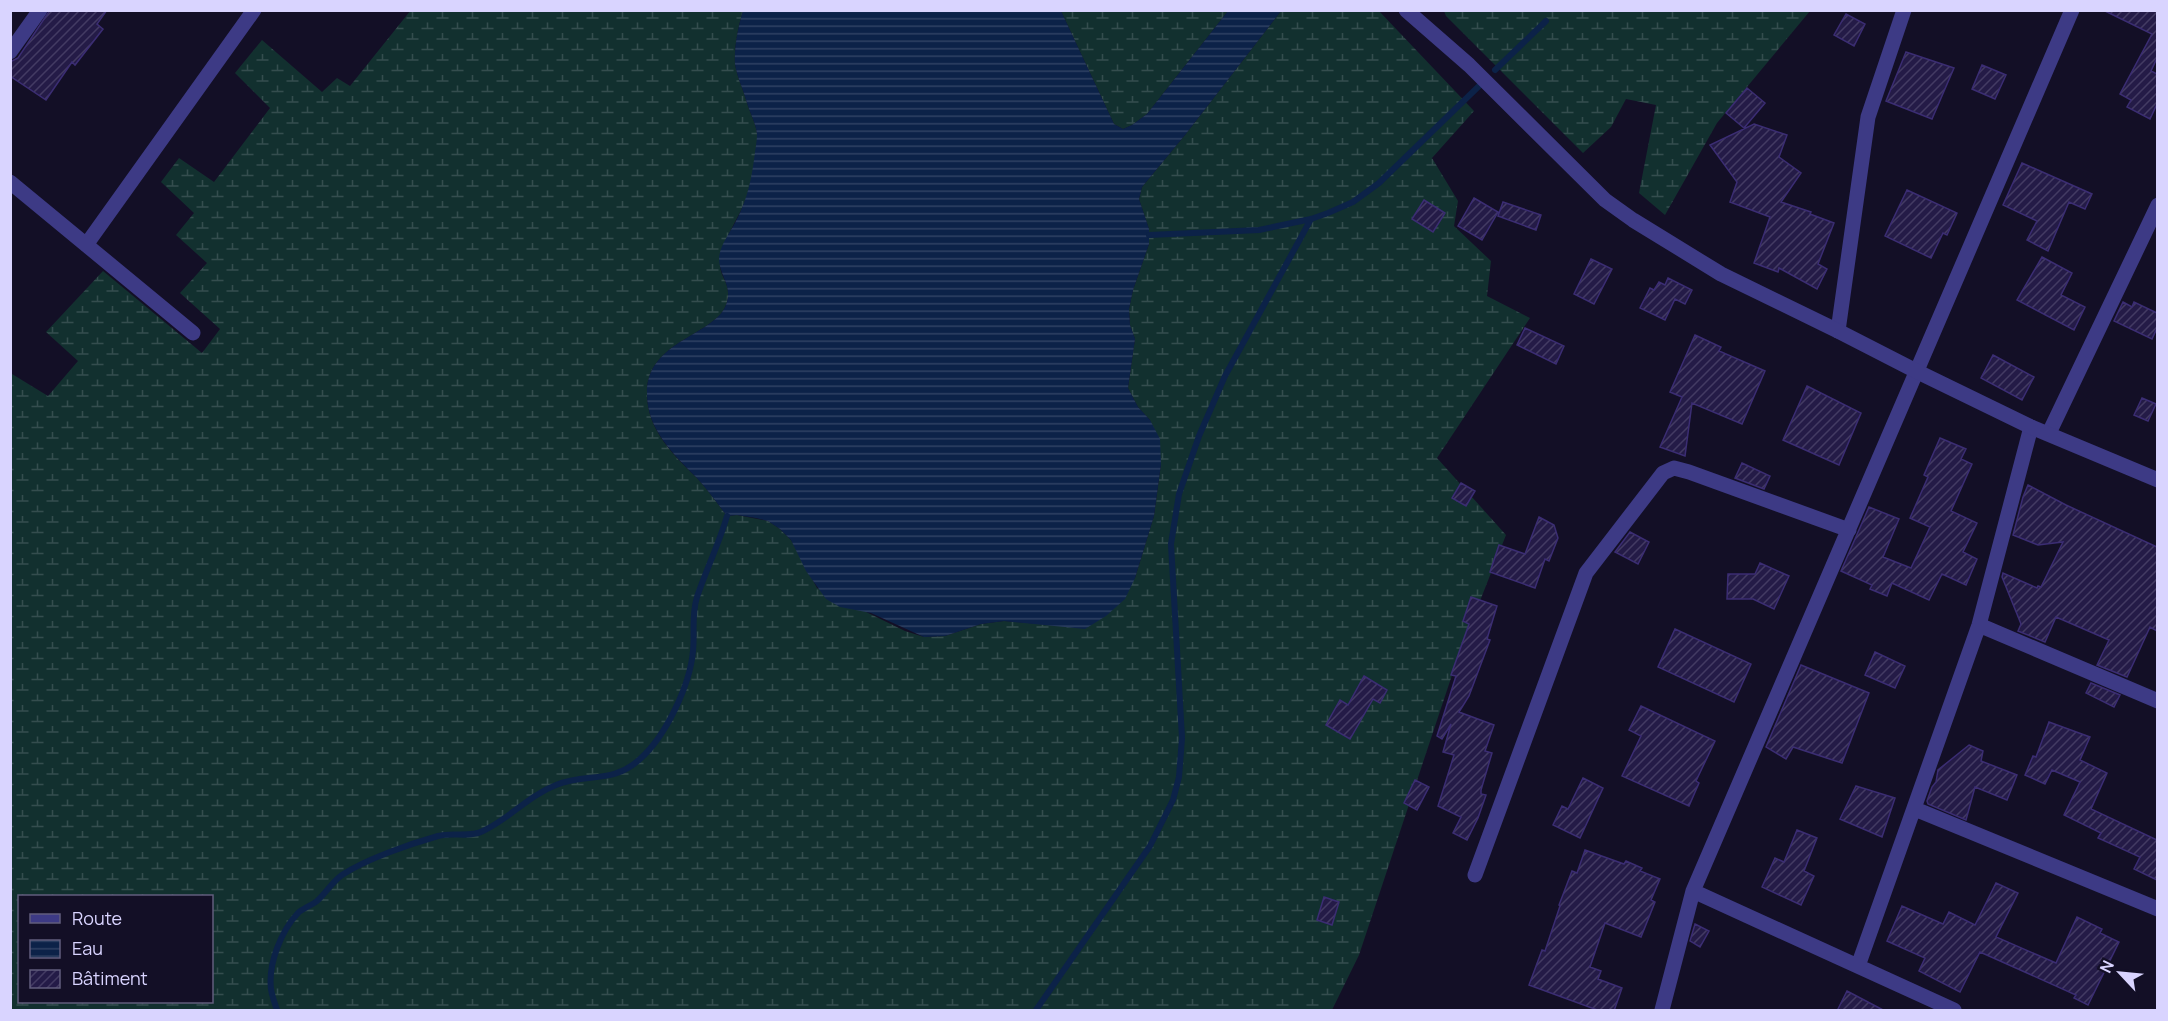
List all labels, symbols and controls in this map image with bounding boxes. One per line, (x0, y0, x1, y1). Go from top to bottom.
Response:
legend (18, 895, 213, 1003)
text: Route (72, 906, 122, 930)
text: Eau (72, 936, 103, 960)
north arrow (2090, 943, 2150, 1003)
text: N (2094, 956, 2119, 976)
text: Bâtiment (72, 966, 148, 990)

